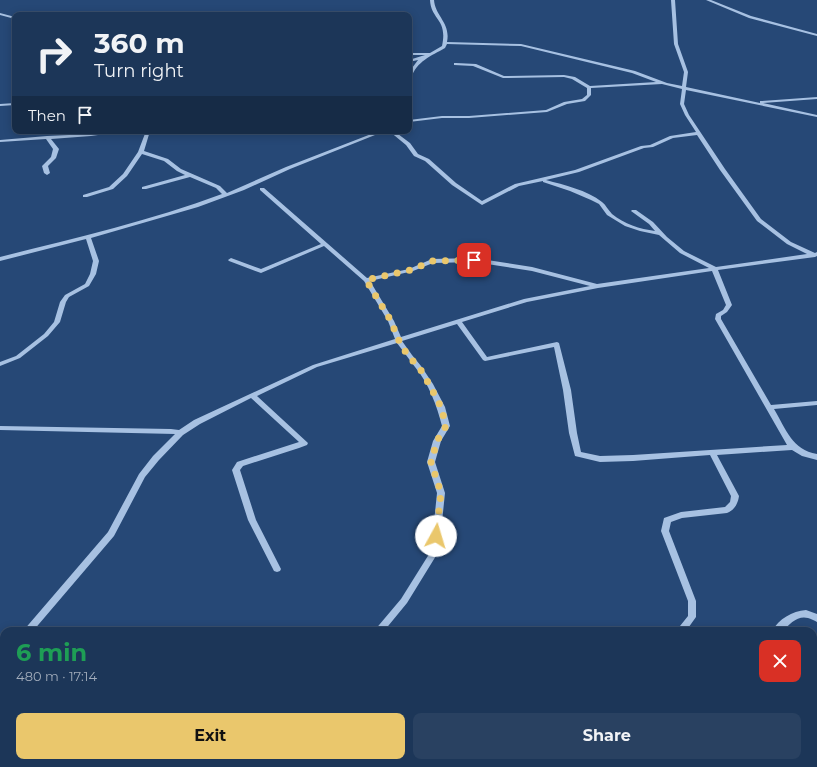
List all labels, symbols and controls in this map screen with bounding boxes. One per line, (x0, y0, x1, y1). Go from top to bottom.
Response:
text: 360 m (94, 26, 185, 60)
icon: right (28, 28, 80, 80)
text: Turn right (94, 60, 184, 82)
icon: arrive (74, 104, 96, 126)
text: Then (28, 106, 66, 125)
pin (457, 243, 491, 277)
icon: arrive (463, 249, 485, 271)
position arrow (415, 515, 457, 557)
text: 6 min (16, 638, 87, 667)
button: close (759, 640, 801, 682)
text: 480 m · 17:14 (16, 668, 97, 684)
button: Exit (16, 713, 405, 759)
button: Share (413, 713, 801, 759)

